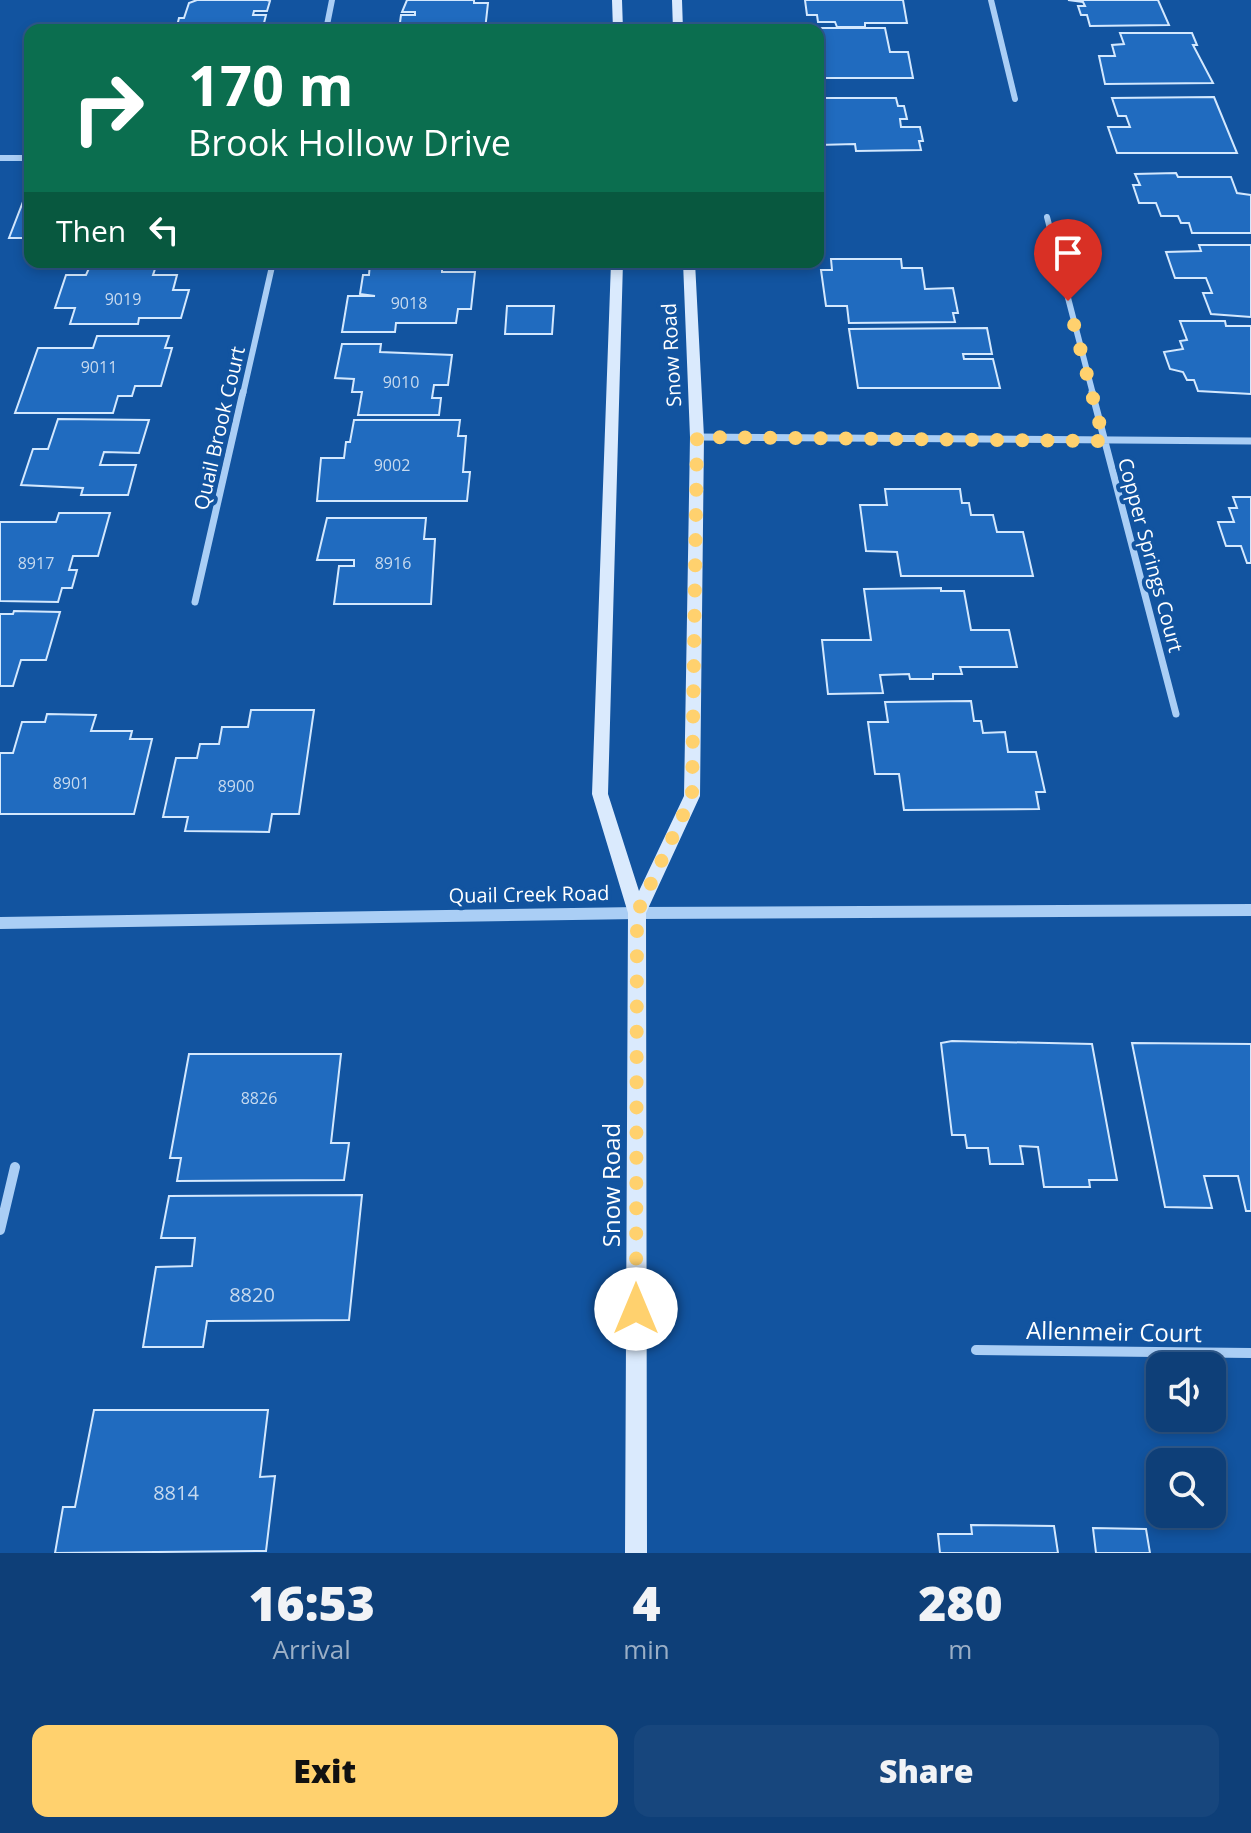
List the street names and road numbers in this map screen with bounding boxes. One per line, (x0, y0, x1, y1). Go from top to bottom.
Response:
street label: Snow Road (655, 303, 687, 407)
street label: Quail Brook Court (187, 343, 251, 513)
street label: Copper Springs Court (1112, 455, 1190, 655)
street label: Quail Creek Road (448, 879, 610, 909)
street label: Snow Road (594, 1123, 627, 1247)
street label: Allenmeir Court (1026, 1313, 1202, 1349)

